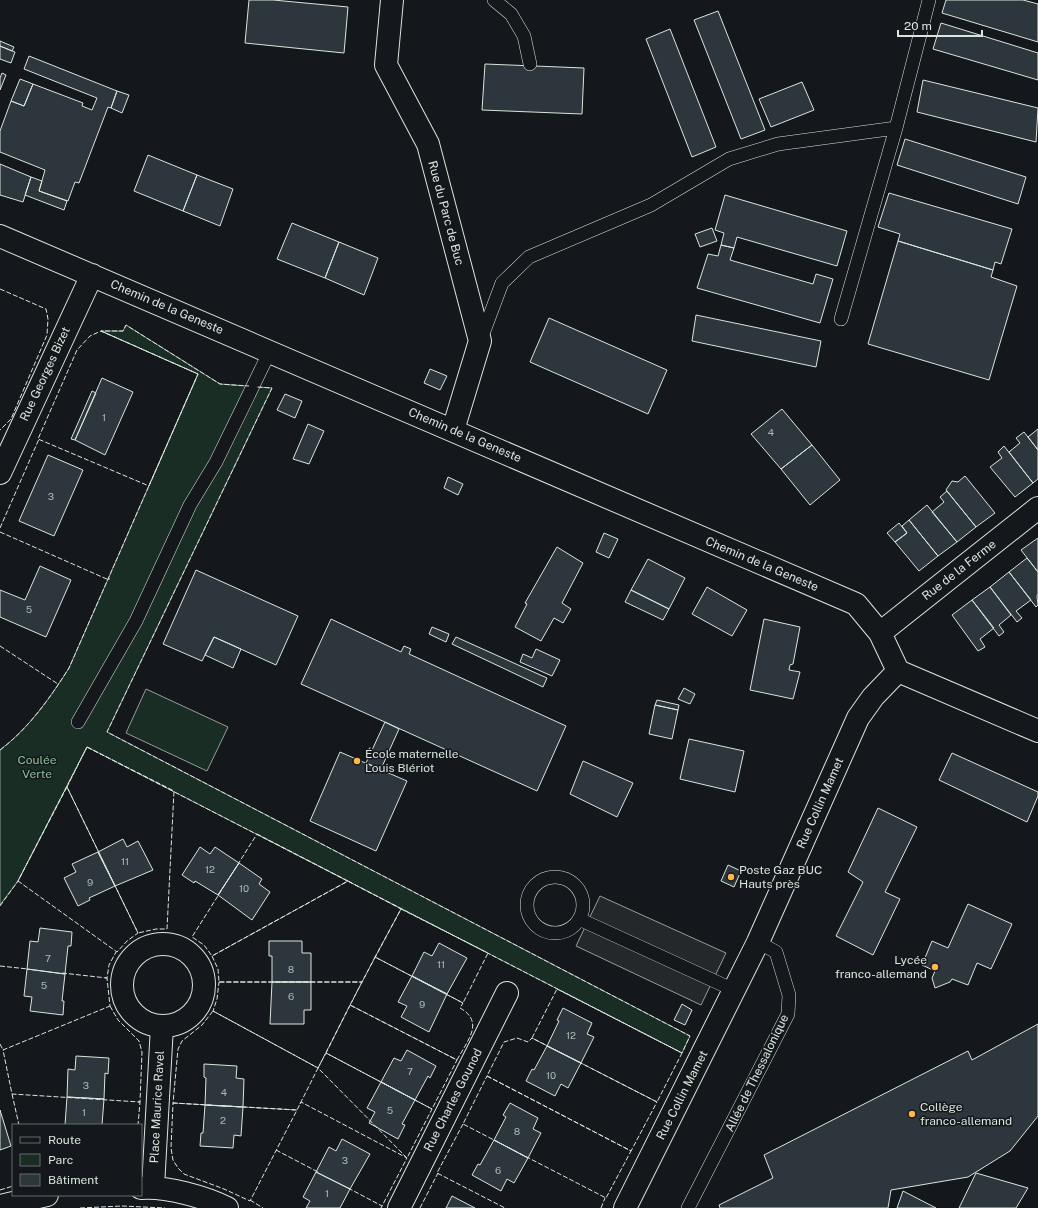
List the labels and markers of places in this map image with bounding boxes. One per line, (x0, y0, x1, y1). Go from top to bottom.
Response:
place label: École maternelle Louis Blériot (365, 747, 459, 775)
marker: École maternelle Louis Blériot (352, 756, 362, 766)
place label: Poste Gaz BUC Hauts près (739, 863, 822, 891)
marker: Poste Gaz BUC Hauts près (726, 872, 736, 882)
place label: Lycée franco-allemand (835, 953, 927, 981)
marker: Lycée franco-allemand (930, 962, 940, 972)
place label: Collège franco-allemand (920, 1100, 1012, 1128)
marker: Collège franco-allemand (907, 1109, 917, 1119)

